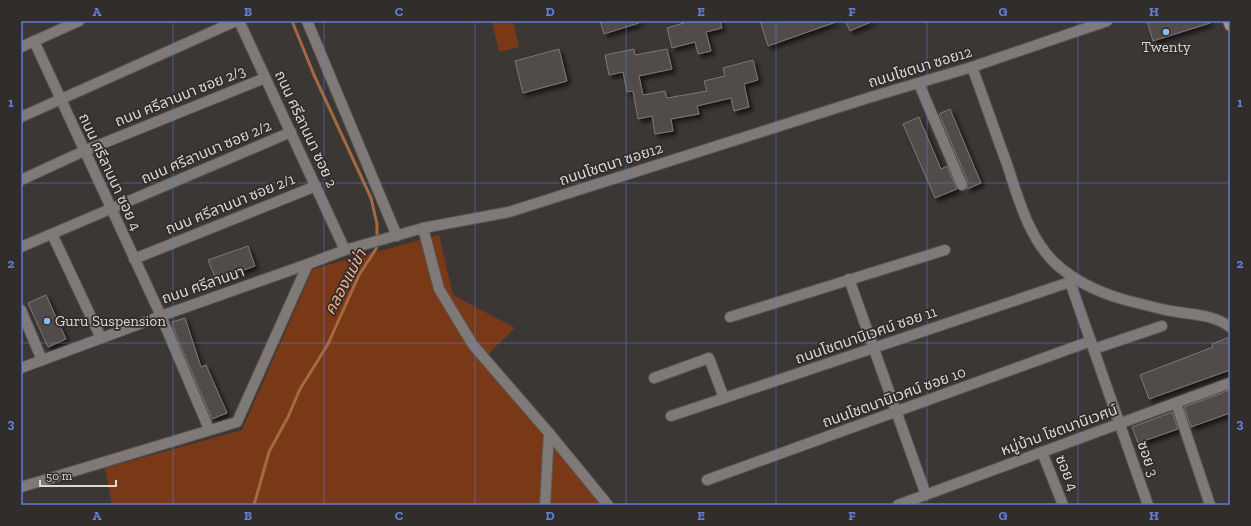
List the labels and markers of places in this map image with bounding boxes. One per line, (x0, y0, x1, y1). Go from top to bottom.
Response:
marker: Twenty (1161, 27, 1171, 37)
place label: Twenty (1141, 38, 1191, 56)
place label: Guru Suspension (55, 312, 166, 330)
marker: Guru Suspension (42, 316, 52, 326)

